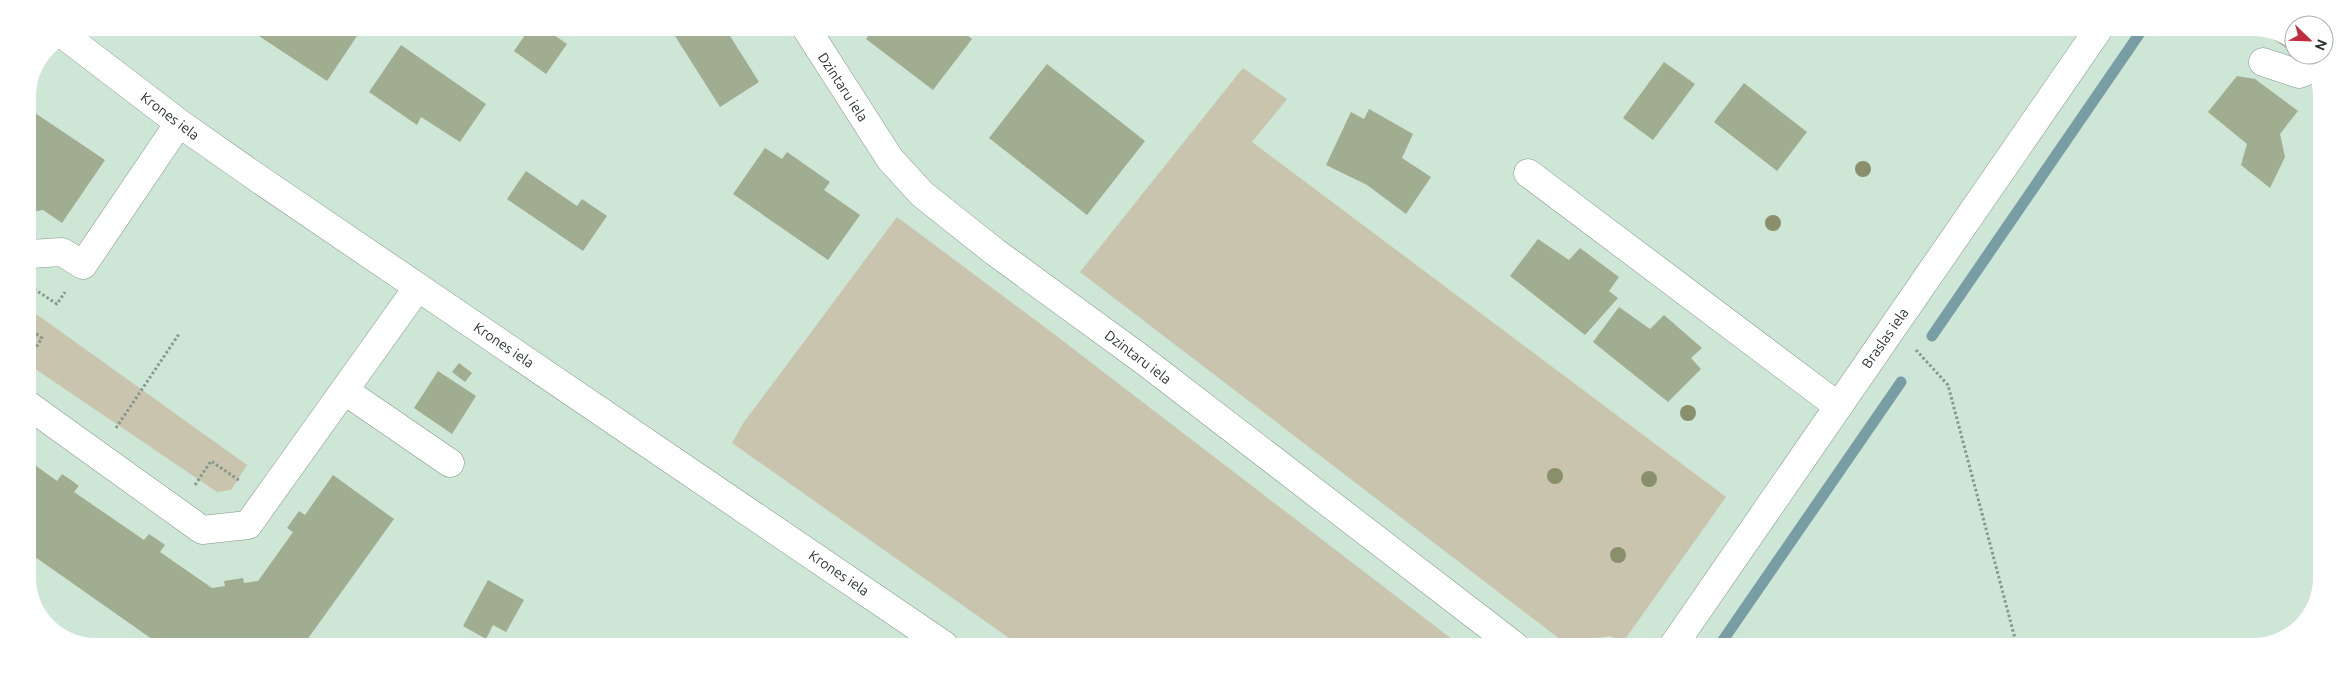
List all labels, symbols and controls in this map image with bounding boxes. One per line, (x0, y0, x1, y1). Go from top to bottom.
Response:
north arrow (2284, 15, 2334, 65)
text: N (2312, 37, 2330, 53)
street label: Dzintaru iela (815, 50, 871, 124)
street label: Krones iela (138, 89, 202, 143)
street label: Braslas iela (1858, 305, 1912, 371)
street label: Krones iela (471, 319, 537, 371)
street label: Dzintaru iela (1102, 327, 1174, 387)
street label: Krones iela (806, 547, 872, 599)

